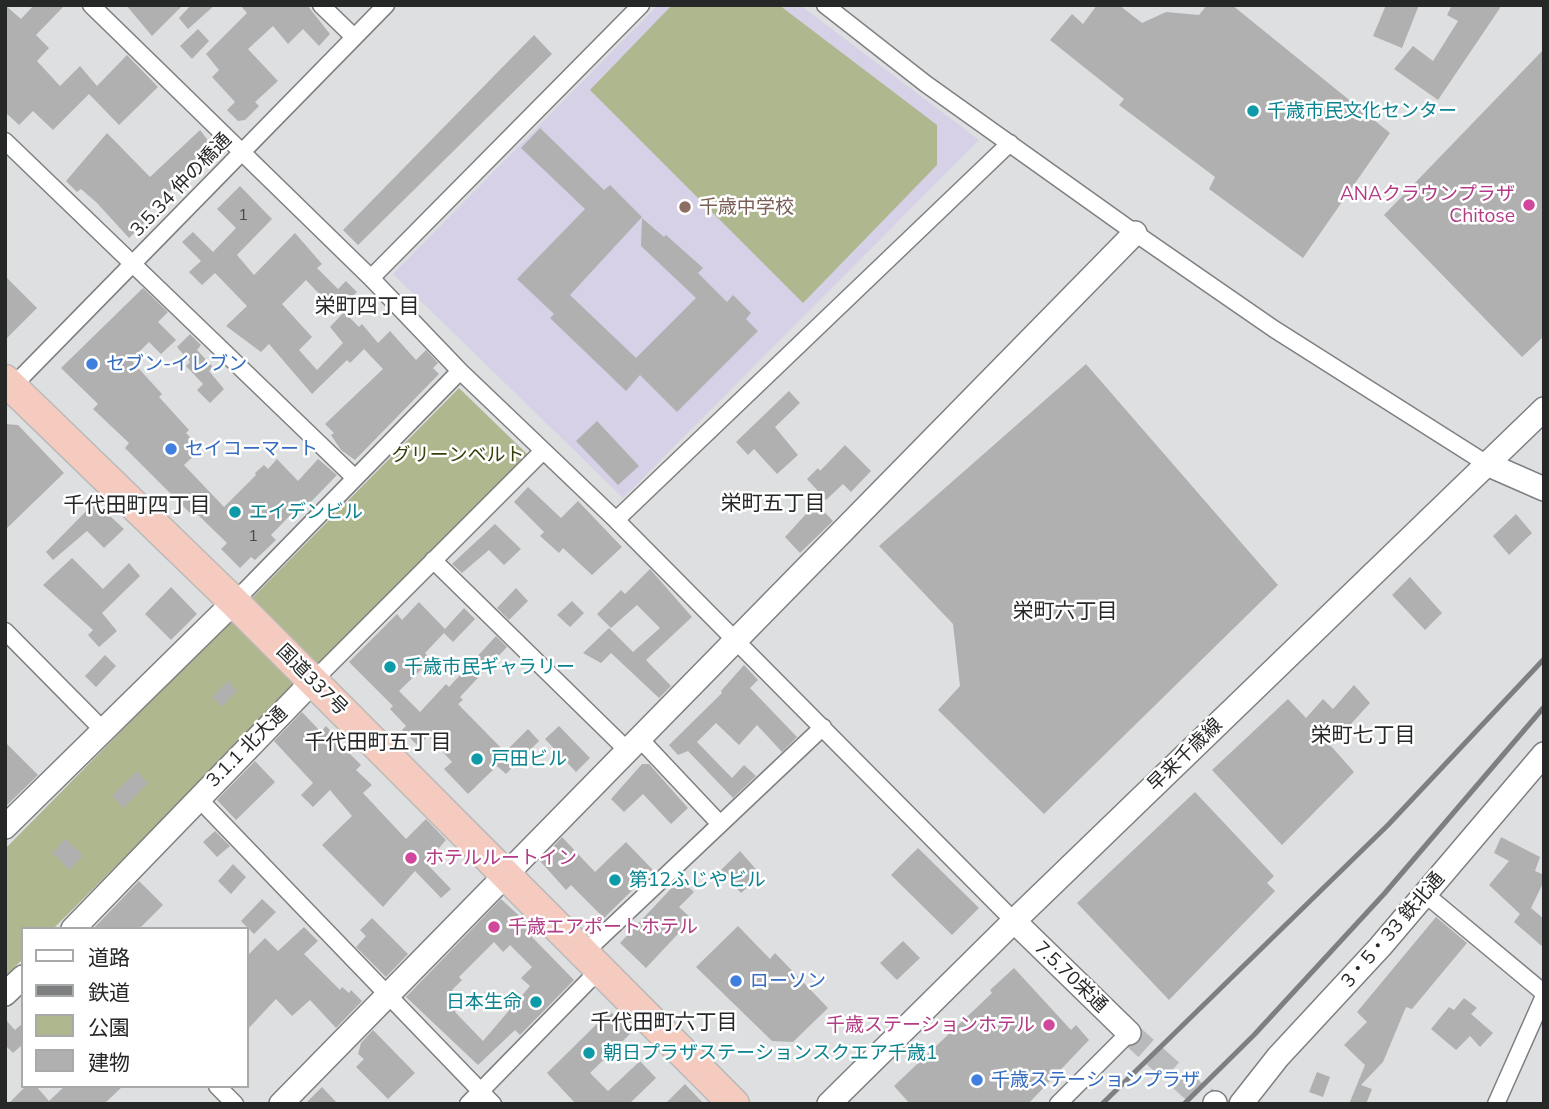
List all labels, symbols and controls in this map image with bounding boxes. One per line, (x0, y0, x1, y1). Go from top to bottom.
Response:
place label: 千歳市民文化センター (1267, 100, 1457, 122)
marker: 千歳市民文化センター (1245, 103, 1261, 119)
street label: 3.5.34 仲の橋通 (126, 128, 236, 242)
place label: ANAクラウンプラザ Chitose (1340, 183, 1515, 227)
place label: 千歳中学校 (699, 196, 794, 218)
marker: ANAクラウンプラザ Chitose (1521, 197, 1537, 213)
marker: 千歳中学校 (677, 199, 693, 215)
house number: 1 (238, 205, 248, 225)
district label: 栄町四丁目 (315, 294, 419, 320)
place label: セブン-イレブン (106, 353, 247, 375)
marker: セブン-イレブン (84, 356, 100, 372)
place label: セイコーマート (185, 438, 318, 460)
marker: セイコーマート (163, 441, 179, 457)
park label: グリーンベルト (392, 444, 524, 466)
district label: 栄町五丁目 (721, 491, 825, 517)
district label: 千代田町四丁目 (64, 493, 210, 519)
place label: エイデンビル (249, 501, 363, 523)
marker: エイデンビル (227, 504, 243, 520)
house number: 1 (248, 526, 258, 546)
district label: 栄町六丁目 (1013, 599, 1117, 625)
street label: 国道337号 (272, 640, 352, 720)
place label: 千歳市民ギャラリー (404, 656, 575, 678)
marker: 千歳市民ギャラリー (382, 659, 398, 675)
street label: 3.1.1 北大通 (202, 702, 292, 792)
street label: 早来千歳線 (1143, 714, 1227, 796)
district label: 栄町七丁目 (1311, 723, 1415, 749)
district label: 千代田町五丁目 (305, 730, 451, 756)
place label: 戸田ビル (491, 748, 567, 770)
marker: 戸田ビル (469, 751, 485, 767)
place label: ホテルルートイン (425, 847, 577, 869)
marker: ホテルルートイン (403, 850, 419, 866)
street label: 3・5・33 鉄北通 (1337, 868, 1449, 992)
place label: 第12ふじやビル (629, 869, 766, 891)
marker: 第12ふじやビル (607, 872, 623, 888)
place label: 千歳エアポートホテル (508, 916, 698, 938)
marker: 千歳エアポートホテル (486, 919, 502, 935)
legend (21, 927, 248, 1088)
street label: 7.5.70栄通 (1030, 937, 1112, 1017)
text: 道路 (88, 944, 130, 970)
place label: ローソン (750, 970, 826, 992)
marker: ローソン (728, 973, 744, 989)
text: 鉄道 (88, 979, 130, 1005)
place label: 日本生命 (446, 991, 522, 1013)
marker: 日本生命 (528, 994, 544, 1010)
district label: 千代田町六丁目 (591, 1010, 737, 1036)
text: 公園 (88, 1014, 130, 1040)
place label: 千歳ステーションホテル (826, 1014, 1035, 1036)
marker: 千歳ステーションホテル (1041, 1017, 1057, 1033)
place label: 朝日プラザステーションスクエア千歳1 (603, 1042, 937, 1064)
marker: 朝日プラザステーションスクエア千歳1 (581, 1045, 597, 1061)
text: 建物 (88, 1049, 130, 1075)
place label: 千歳ステーションプラザ (991, 1069, 1200, 1091)
marker: 千歳ステーションプラザ (969, 1072, 985, 1088)

